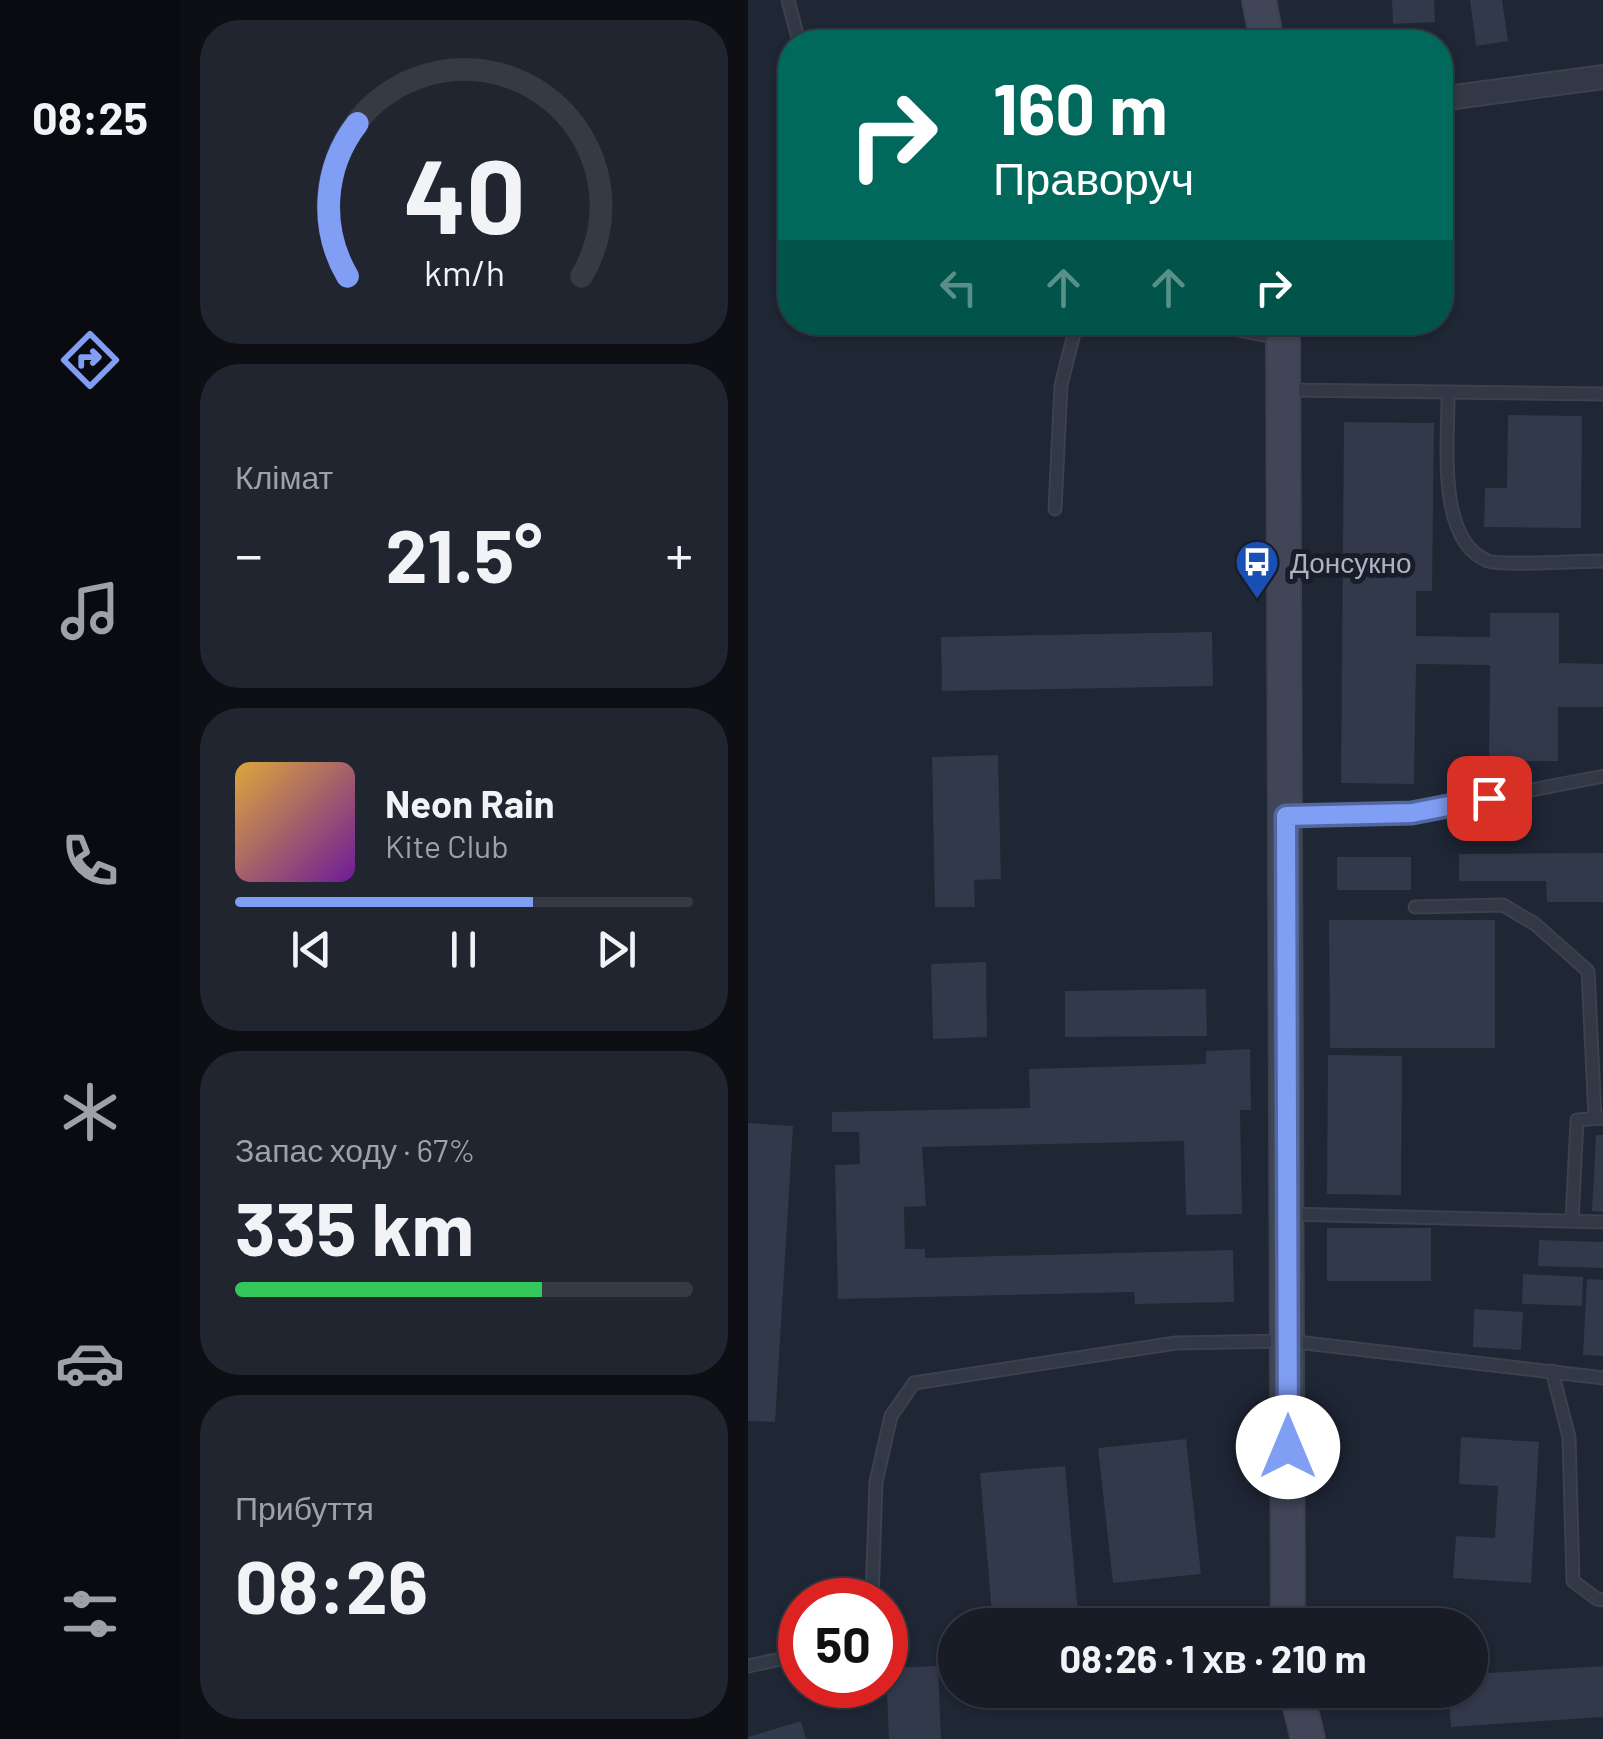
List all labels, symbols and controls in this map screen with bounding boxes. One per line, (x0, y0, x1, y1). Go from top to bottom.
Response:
text: 160 m (993, 65, 1168, 149)
icon: right (828, 70, 958, 200)
text: 08:25 (32, 90, 148, 144)
text: 40 (403, 130, 525, 255)
text: Праворуч (993, 150, 1194, 204)
text: km/h (424, 250, 504, 293)
icon: left (931, 260, 986, 315)
icon: ahead (1036, 260, 1091, 315)
icon: ahead (1141, 260, 1196, 315)
icon: right (1246, 260, 1301, 315)
icon: directions (55, 325, 125, 395)
text: Клімат (235, 457, 333, 495)
text: 21.5° (386, 508, 542, 598)
text: − (235, 520, 263, 586)
text: + (665, 520, 693, 586)
bus stop icon: Донсукно (1234, 539, 1280, 600)
place label: Донсукно (1290, 545, 1412, 579)
icon: music (55, 576, 125, 646)
pin (1447, 756, 1532, 841)
icon: arrive (1462, 771, 1517, 826)
text: Neon Rain (385, 780, 554, 826)
icon: phone (55, 826, 125, 896)
text: Kite Club (385, 826, 509, 864)
icon: previous (284, 922, 339, 977)
icon: pause (436, 922, 491, 977)
icon: next (589, 922, 644, 977)
icon: climate (55, 1077, 125, 1147)
text: Запас ходу · 67% (235, 1130, 475, 1168)
text: 335 km (235, 1181, 474, 1271)
icon: car (55, 1328, 125, 1398)
position arrow (1236, 1395, 1340, 1499)
text: Прибуття (235, 1488, 374, 1526)
text: 08:26 (235, 1539, 428, 1629)
speed limit sign: 50 (778, 1578, 908, 1708)
icon: filters (55, 1579, 125, 1649)
text: 08:26 · 1 хв · 210 m (1059, 1635, 1367, 1681)

